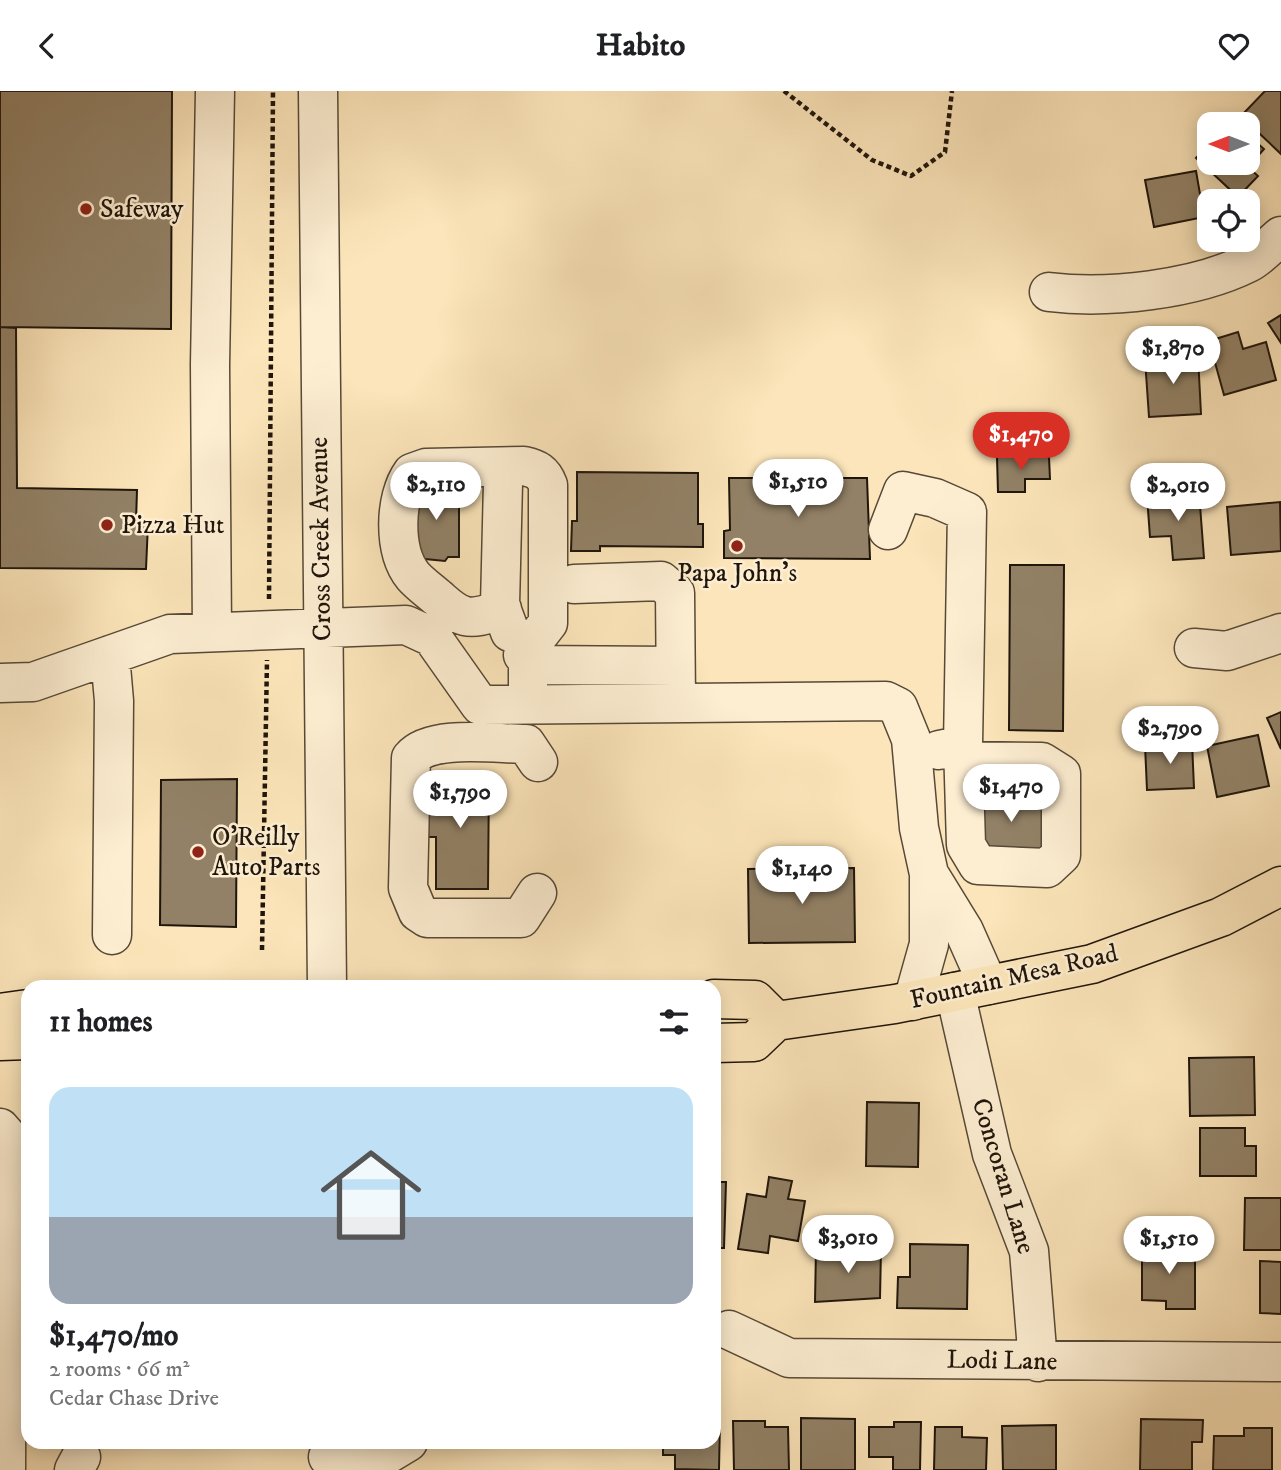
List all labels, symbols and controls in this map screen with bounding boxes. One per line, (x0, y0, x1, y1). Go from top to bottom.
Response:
text: Habito (596, 26, 685, 66)
icon: back (28, 27, 66, 65)
icon: heart (1215, 27, 1253, 65)
north arrow (1197, 112, 1260, 175)
map controls (1197, 112, 1260, 252)
button: locate (1197, 189, 1260, 252)
place label: Safeway (100, 193, 184, 226)
marker: Safeway (78, 201, 94, 217)
pin: $1,870 (1116, 327, 1230, 386)
text: $1,870 (1141, 334, 1205, 363)
pin: $1,470 (964, 413, 1078, 472)
text: $1,470 (989, 420, 1053, 449)
street label: Cross Creek Avenue (303, 437, 339, 641)
pin: $1,510 (741, 459, 855, 519)
pin: $2,110 (379, 463, 493, 522)
pin: $2,010 (1121, 463, 1235, 523)
text: $1,510 (768, 467, 828, 496)
text: $2,110 (406, 470, 466, 499)
text: $2,010 (1146, 471, 1210, 500)
place label: Pizza Hut (121, 509, 224, 542)
marker: Pizza Hut (99, 517, 115, 533)
marker: Papa John's (729, 538, 745, 554)
place label: Papa John's (677, 557, 797, 590)
pin: $2,790 (1113, 707, 1227, 766)
text: $2,790 (1138, 714, 1202, 743)
pin: $1,470 (954, 765, 1068, 824)
pin: $1,790 (403, 771, 517, 830)
text: $1,470 (979, 772, 1043, 801)
text: $1,790 (429, 778, 491, 807)
place label: O'Reilly Auto Parts (212, 821, 320, 884)
marker: O'Reilly Auto Parts (190, 844, 206, 860)
pin: $1,140 (745, 847, 859, 906)
text: $1,140 (771, 854, 833, 883)
street label: Fountain Mesa Road (907, 937, 1121, 1017)
icon: filters (655, 1003, 693, 1041)
text: 11 homes (49, 1004, 153, 1041)
street label: Concoran Lane (964, 1094, 1042, 1258)
icon: home (308, 1132, 434, 1258)
pin: $3,010 (791, 1215, 905, 1275)
pin: $1,510 (1112, 1217, 1226, 1276)
text: $3,010 (818, 1223, 878, 1252)
text: $1,510 (1139, 1224, 1199, 1253)
text: $1,470/mo (49, 1318, 178, 1355)
street label: Lodi Lane (946, 1344, 1058, 1378)
text: 2 rooms · 66 m² (49, 1355, 189, 1384)
text: Cedar Chase Drive (49, 1384, 219, 1413)

